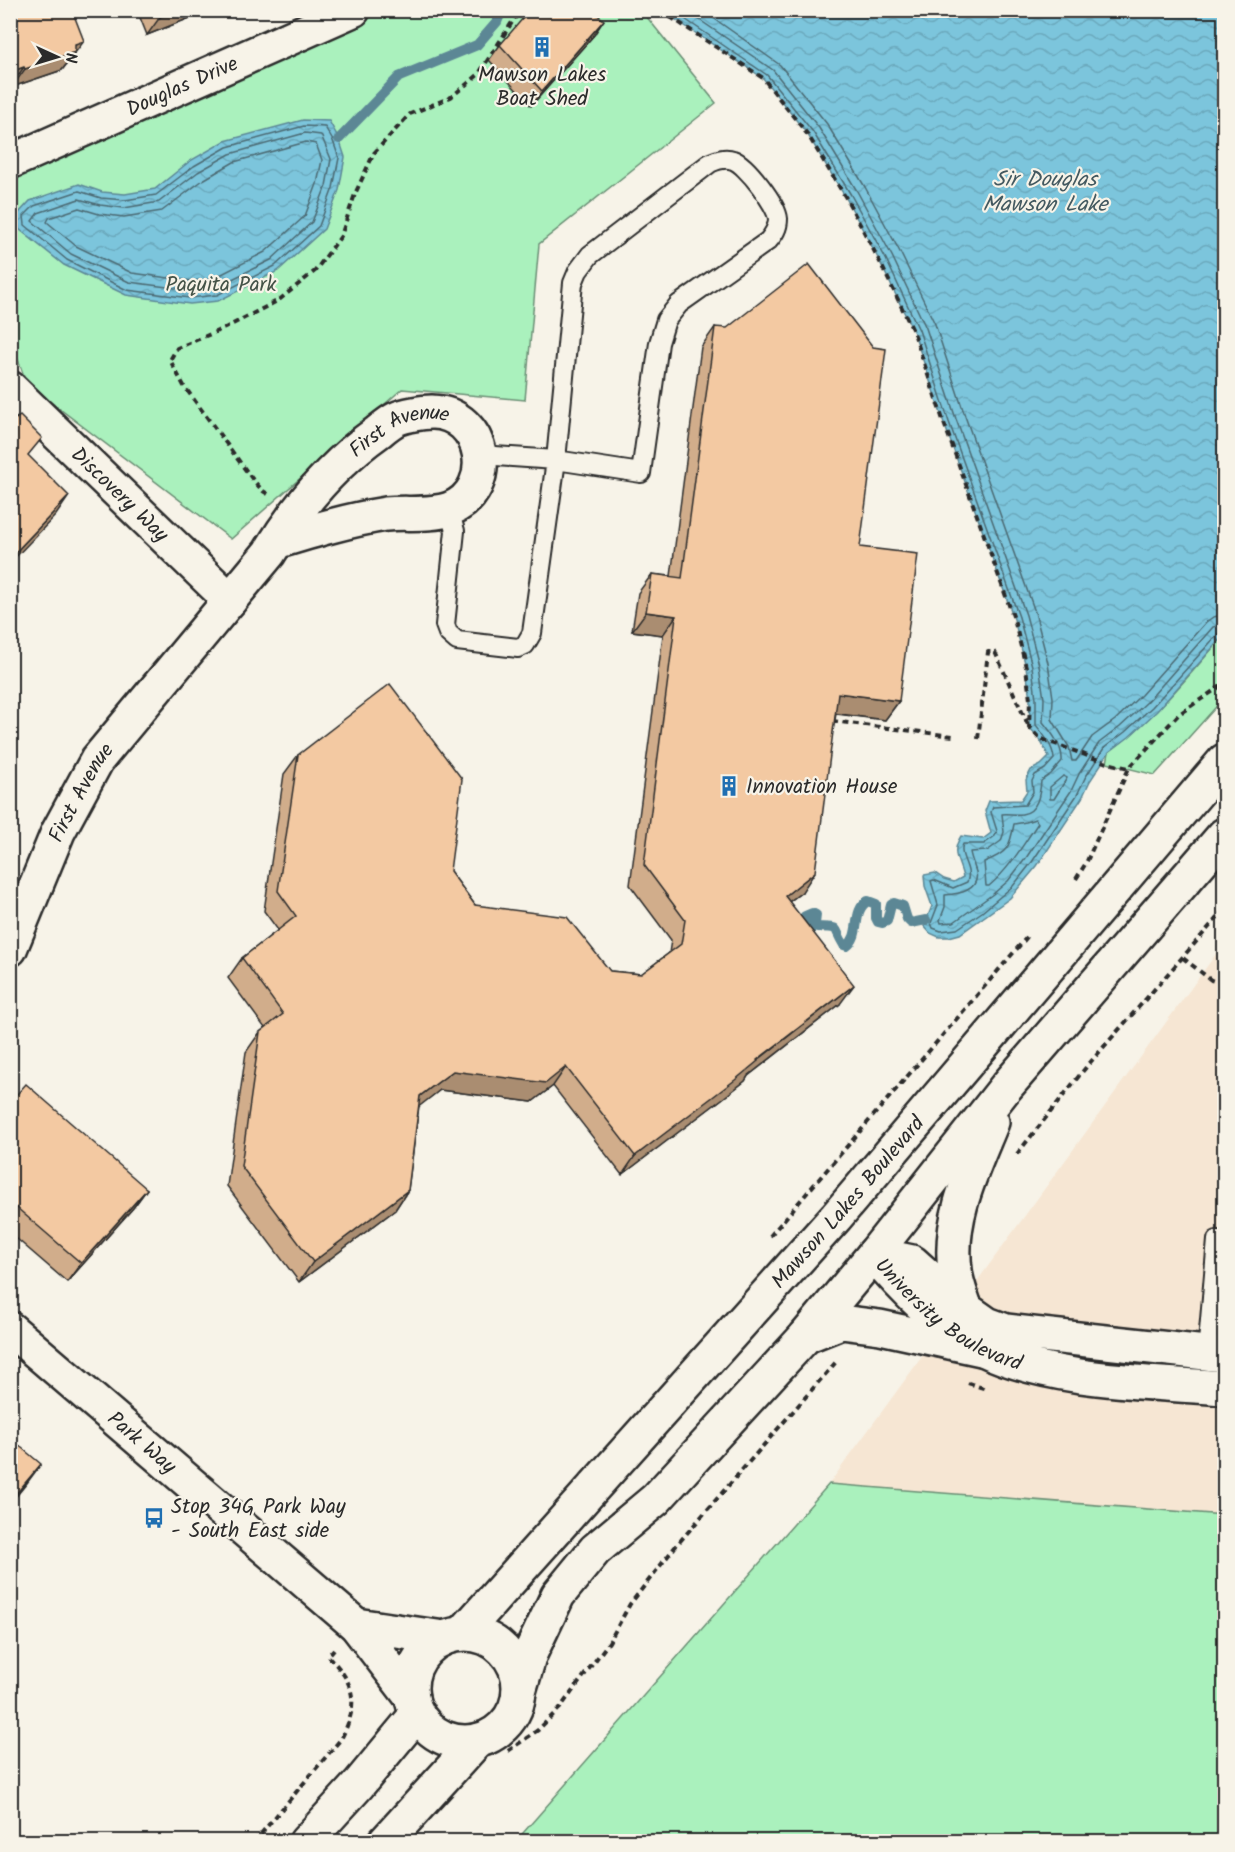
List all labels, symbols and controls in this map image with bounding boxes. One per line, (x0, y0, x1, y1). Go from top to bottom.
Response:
north arrow (27, 27, 87, 87)
building icon: Mawson Lakes Boat Shed (530, 35, 554, 59)
street label: Douglas Drive (121, 48, 244, 126)
text: N (58, 52, 83, 64)
place label: Mawson Lakes Boat Shed (478, 59, 606, 116)
water label: Sir Douglas Mawson Lake (983, 163, 1110, 223)
park label: Paquita Park (166, 269, 277, 302)
street label: First Avenue (342, 397, 454, 467)
street label: Discovery Way (62, 440, 176, 551)
street label: First Avenue (40, 736, 123, 848)
place label: Innovation House (746, 771, 898, 804)
building icon: Innovation House (717, 774, 741, 798)
street label: Mawson Lakes Boulevard (764, 1109, 934, 1297)
street label: University Boulevard (866, 1251, 1027, 1381)
street label: Park Way (99, 1404, 183, 1483)
place label: Stop 34G Park Way - South East side (171, 1491, 346, 1548)
bus stop icon: Stop 34G Park Way - South East side (142, 1506, 166, 1530)

